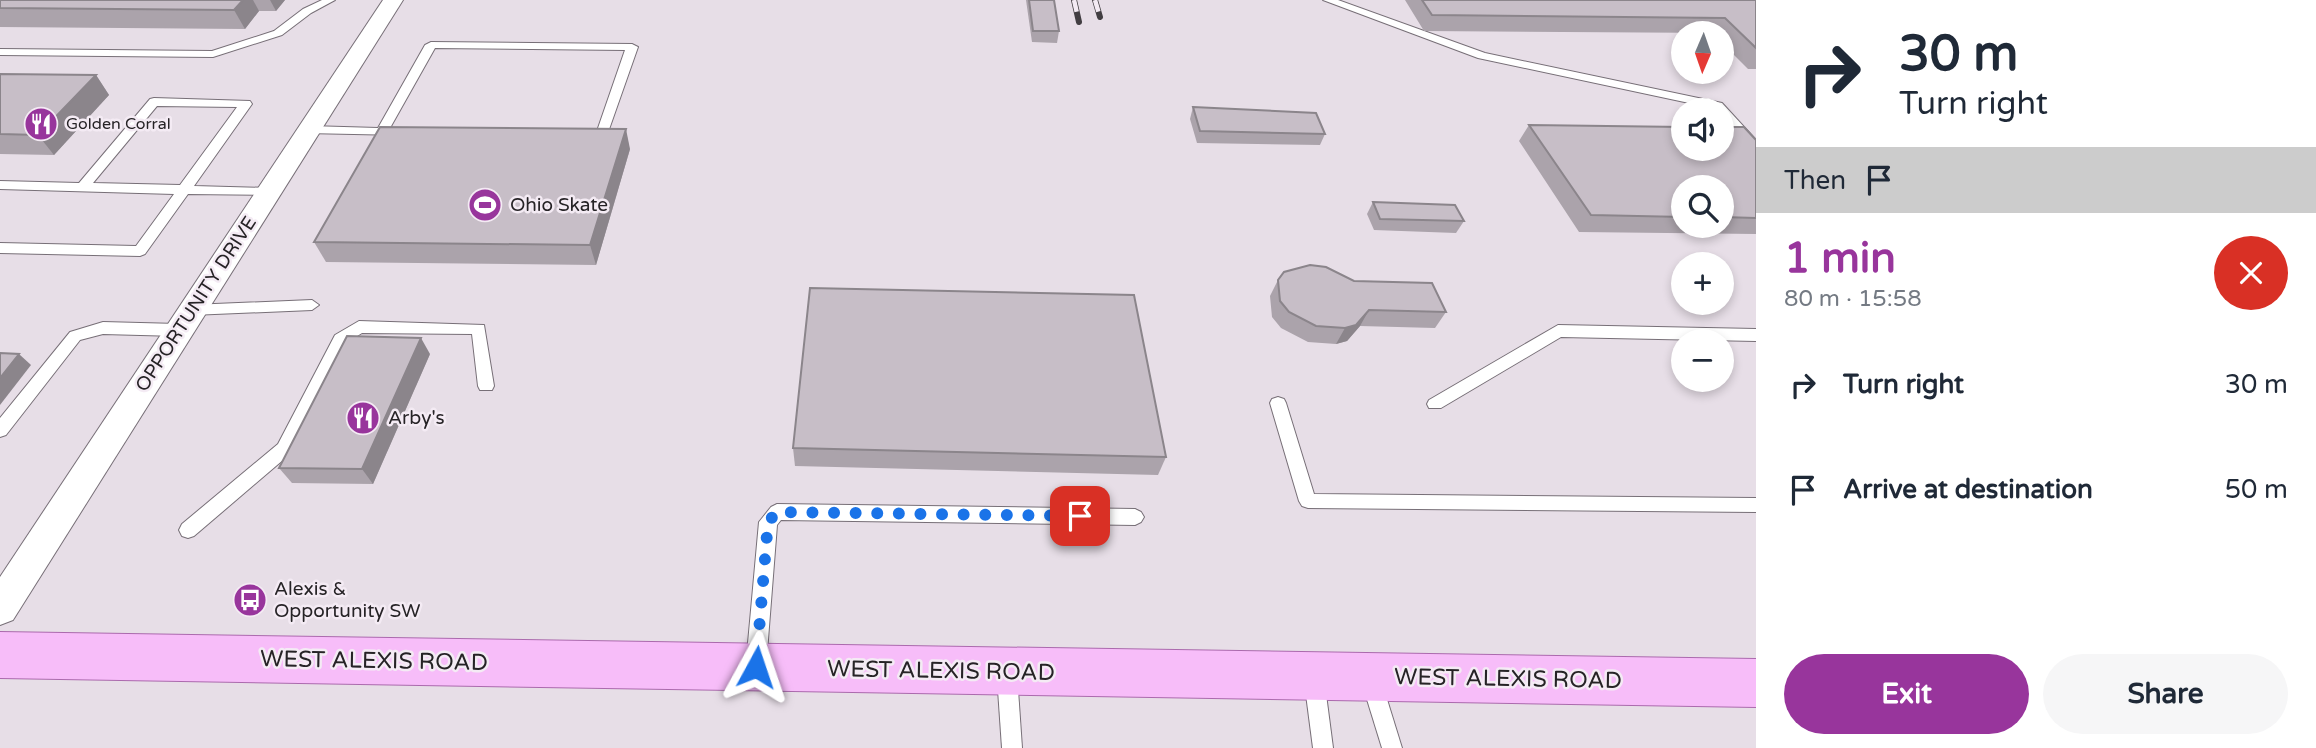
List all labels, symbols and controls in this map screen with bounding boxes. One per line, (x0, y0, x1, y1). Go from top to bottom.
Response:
north arrow (1671, 21, 1734, 84)
map controls (1671, 21, 1734, 392)
text: 30 m (1899, 25, 2018, 84)
icon: right (1784, 28, 1875, 119)
text: Turn right (1899, 85, 2048, 123)
button: sound (1671, 98, 1734, 161)
restaurant icon: Golden Corral (22, 105, 60, 143)
place label: Golden Corral (66, 114, 171, 134)
icon: arrive (1860, 161, 1898, 199)
text: Then (1784, 165, 1846, 196)
button: search (1671, 175, 1734, 238)
sports icon: Ohio Skate (466, 186, 504, 224)
place label: Ohio Skate (510, 194, 608, 216)
street label: OPPORTUNITY DRIVE (131, 212, 261, 396)
text: 1 min (1784, 233, 1896, 284)
button: close (2214, 236, 2288, 310)
button: + (1671, 252, 1734, 315)
text: 80 m · 15:58 (1784, 285, 1922, 313)
button: − (1671, 329, 1734, 392)
icon: right (1784, 366, 1822, 404)
text: Turn right (1843, 369, 1964, 400)
text: 30 m (2225, 369, 2288, 400)
restaurant icon: Arby's (344, 399, 382, 437)
place label: Arby's (388, 407, 445, 429)
icon: arrive (1784, 471, 1822, 509)
text: Arrive at destination (1843, 474, 2093, 505)
text: 50 m (2225, 474, 2288, 505)
pin (1050, 486, 1110, 546)
icon: arrive (1061, 497, 1099, 535)
place label: Alexis & Opportunity SW (274, 578, 420, 622)
bus stop icon: Alexis & Opportunity SW (231, 581, 269, 619)
position arrow (719, 630, 793, 704)
street label: WEST ALEXIS ROAD (260, 645, 488, 677)
button: Exit (1784, 654, 2029, 734)
button: Share (2043, 654, 2288, 734)
street label: WEST ALEXIS ROAD (827, 655, 1055, 687)
street label: WEST ALEXIS ROAD (1394, 663, 1622, 695)

